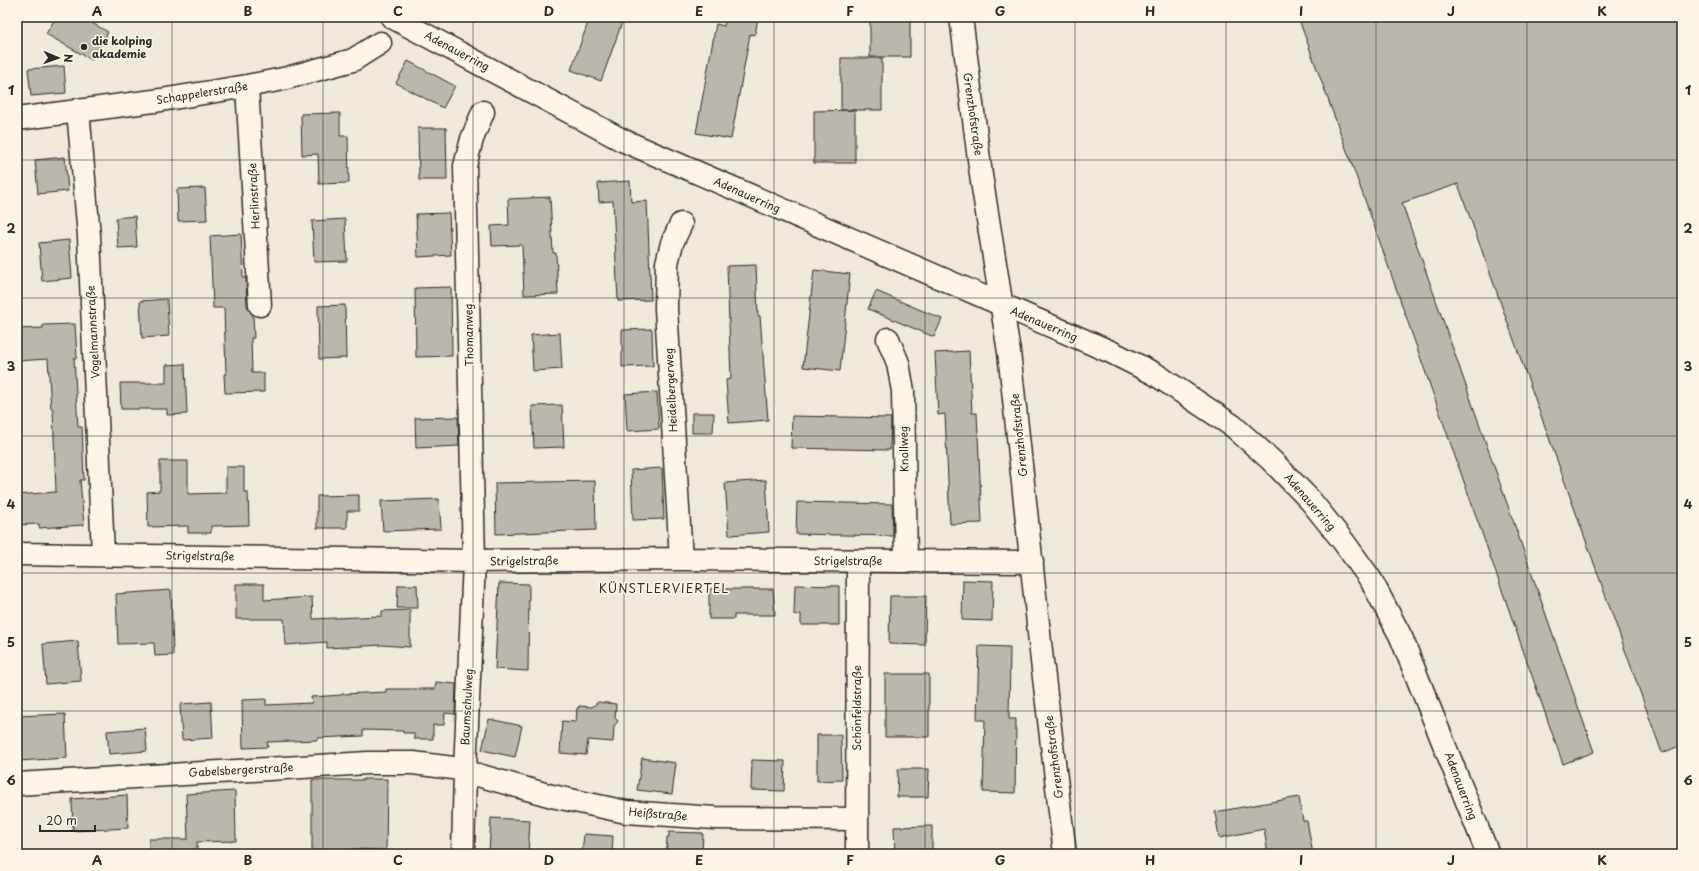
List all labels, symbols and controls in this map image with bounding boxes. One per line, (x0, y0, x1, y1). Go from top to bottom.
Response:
text: A (92, 1, 102, 20)
text: B (244, 1, 253, 20)
text: C (393, 1, 403, 20)
text: D (544, 1, 554, 20)
text: E (695, 1, 703, 20)
text: F (846, 1, 854, 20)
text: G (995, 1, 1005, 20)
text: H (1145, 1, 1155, 20)
text: I (1299, 1, 1303, 20)
text: J (1447, 1, 1455, 20)
text: K (1597, 1, 1607, 20)
street label: Adenauerring (422, 26, 493, 75)
place label: die kolping akademie (92, 32, 152, 62)
north arrow (38, 38, 78, 78)
marker: die kolping akademie (79, 42, 89, 52)
text: N (60, 54, 77, 63)
street label: Grenzhofstraße (959, 71, 988, 157)
street label: Schappelerstraße (155, 77, 249, 108)
text: 1 (8, 80, 14, 99)
text: 1 (1685, 80, 1691, 99)
street label: Herlinstraße (243, 162, 264, 230)
street label: Adenauerring (711, 172, 783, 217)
text: 2 (6, 218, 16, 237)
text: 2 (1683, 218, 1693, 237)
street label: Vogelmannstraße (82, 285, 103, 379)
street label: Adenauerring (1008, 302, 1080, 345)
street label: Thomanweg (459, 303, 478, 367)
street label: Heidelbergerweg (660, 347, 681, 433)
text: 3 (7, 356, 16, 375)
text: 3 (1684, 356, 1693, 375)
street label: Grenzhofstraße (1006, 392, 1031, 478)
street label: Knollweg (895, 426, 912, 472)
street label: Adenauerring (1281, 469, 1340, 534)
text: 4 (7, 494, 16, 513)
text: 4 (1684, 494, 1693, 513)
street label: Strigelstraße (165, 546, 235, 565)
street label: Strigelstraße (489, 551, 559, 570)
street label: Strigelstraße (814, 552, 883, 569)
district label: KÜNSTLERVIERTEL (599, 579, 729, 597)
text: 5 (7, 632, 15, 651)
text: 5 (1684, 632, 1692, 651)
street label: Schönfeldstraße (848, 665, 865, 751)
street label: Baumschulweg (456, 668, 477, 746)
street label: Grenzhofstraße (1040, 714, 1067, 800)
street label: Adenauerring (1441, 749, 1482, 822)
street label: Gabelsbergerstraße (188, 758, 294, 781)
text: 6 (6, 770, 16, 789)
text: 6 (1683, 770, 1693, 789)
street label: Heißstraße (628, 802, 688, 825)
scale bar (40, 807, 95, 833)
text: 20 m (46, 811, 77, 829)
text: A (92, 850, 102, 869)
text: B (244, 850, 253, 869)
text: C (393, 850, 403, 869)
text: D (544, 850, 554, 869)
text: E (695, 850, 703, 869)
text: F (846, 850, 854, 869)
text: G (995, 850, 1005, 869)
text: H (1145, 850, 1155, 869)
text: I (1299, 850, 1303, 869)
text: J (1447, 850, 1455, 869)
text: K (1597, 850, 1607, 869)

